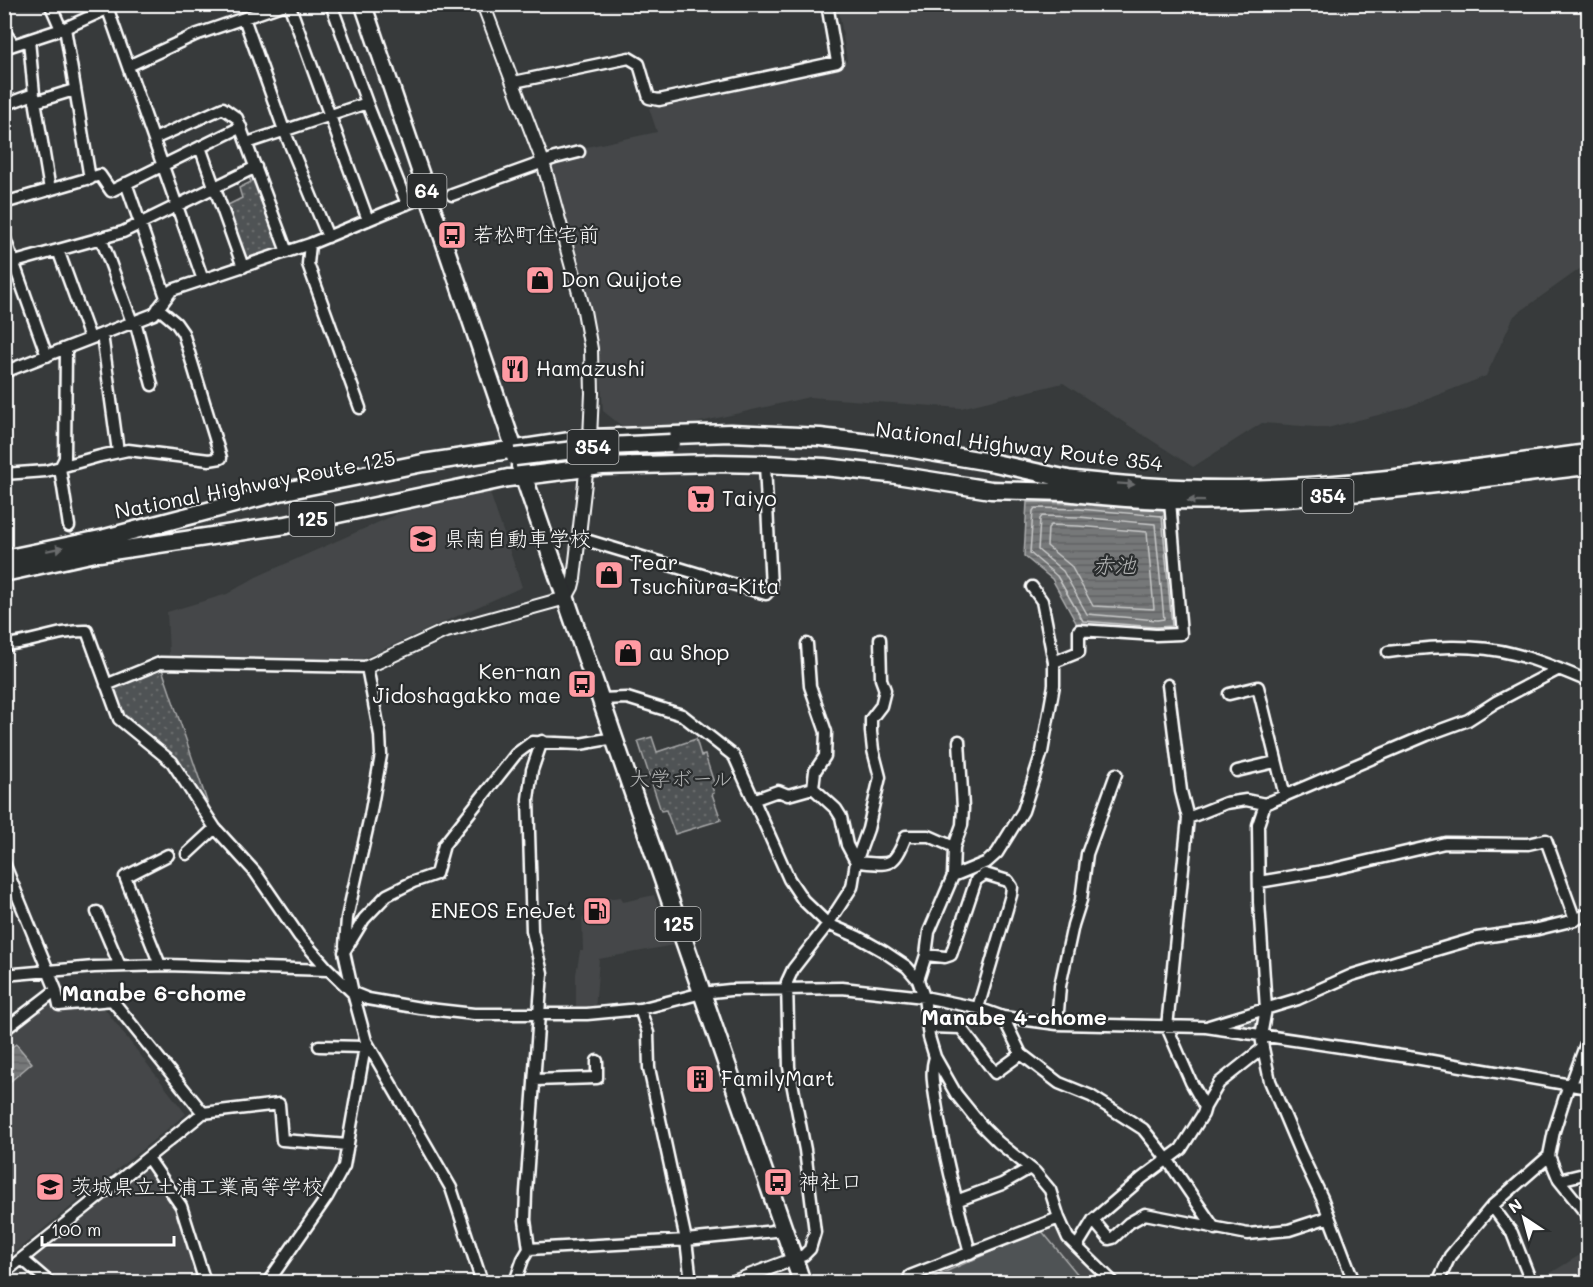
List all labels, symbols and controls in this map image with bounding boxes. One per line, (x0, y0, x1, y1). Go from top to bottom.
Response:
road number: 64 (408, 174, 446, 208)
bus stop icon: 若松町住宅前 (436, 219, 468, 251)
place label: 若松町住宅前 (473, 220, 599, 247)
shop icon: Don Quijote (524, 264, 556, 296)
place label: Don Quijote (561, 265, 682, 292)
restaurant icon: Hamazushi (499, 353, 531, 385)
place label: Hamazushi (536, 354, 646, 381)
street label: National Highway Route 354 (874, 414, 1165, 477)
road number: 354 (568, 430, 618, 464)
street label: National Highway Route 125 (112, 445, 398, 525)
road number: 354 (1302, 479, 1354, 513)
one-way arrow (1117, 480, 1136, 489)
supermarket icon: Taiyo (685, 483, 717, 515)
place label: Taiyo (722, 484, 777, 511)
one-way arrow (1186, 496, 1205, 506)
road number: 125 (290, 502, 334, 536)
school or university icon: 県南自動車学校 (407, 523, 439, 555)
place label: 県南自動車学校 (444, 524, 591, 551)
one-way arrow (46, 543, 64, 553)
place label: Tear Tsuchiura-Kita (630, 548, 779, 599)
water label: 赤池 (1092, 550, 1137, 579)
shop icon: Tear Tsuchiura-Kita (593, 559, 625, 591)
shop icon: au Shop (612, 637, 644, 669)
place label: au Shop (649, 638, 729, 665)
place label: Ken-nan Jidoshagakko mae (373, 657, 561, 708)
bus stop icon: Ken-nan Jidoshagakko mae (566, 668, 598, 700)
park label: 大学ボール (629, 764, 733, 791)
fuel station icon: ENEOS EneJet (581, 895, 613, 927)
place label: ENEOS EneJet (431, 896, 576, 923)
road number: 125 (656, 907, 700, 941)
district label: Manabe 6-chome (62, 978, 246, 1007)
district label: Manabe 4-chome (921, 1002, 1107, 1031)
building icon: FamilyMart (684, 1063, 716, 1095)
place label: FamilyMart (721, 1064, 835, 1091)
bus stop icon: 神社口 (762, 1166, 794, 1198)
place label: 神社口 (799, 1167, 862, 1194)
school or university icon: 茨城県立土浦工業高等学校 (34, 1171, 66, 1203)
place label: 茨城県立土浦工業高等学校 (71, 1172, 323, 1199)
north arrow (1494, 1188, 1554, 1248)
text: N (1504, 1193, 1526, 1218)
scale bar (42, 1209, 174, 1247)
text: 100 m (51, 1217, 101, 1241)

